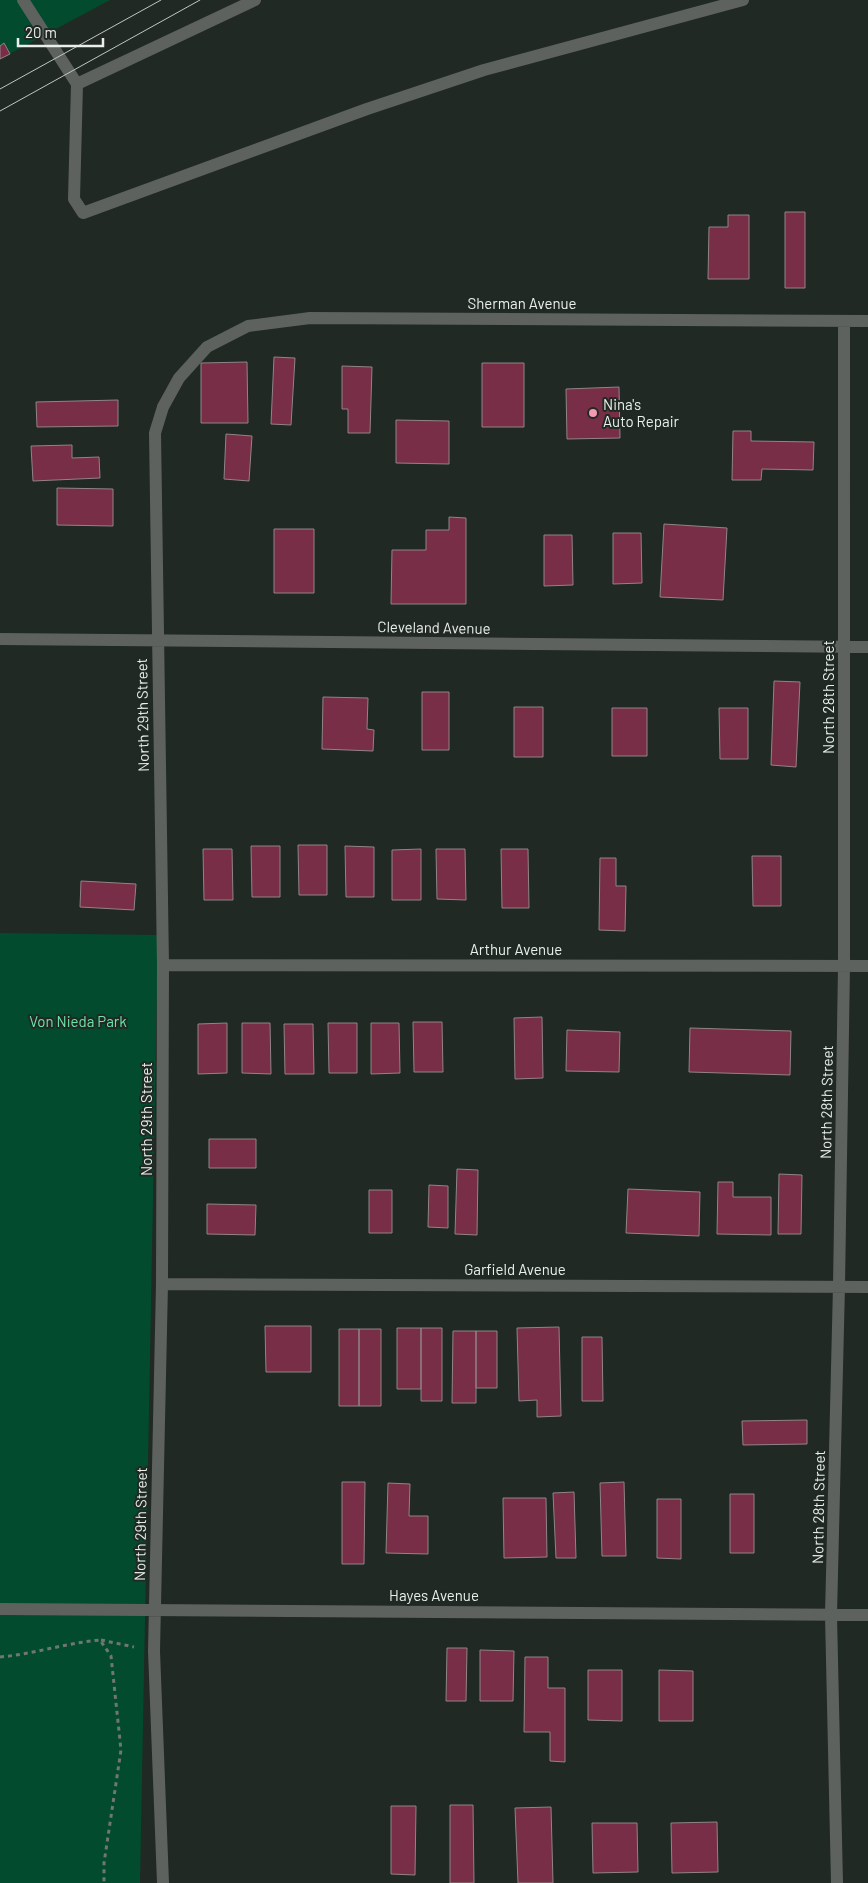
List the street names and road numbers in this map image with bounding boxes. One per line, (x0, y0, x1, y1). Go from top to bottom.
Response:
street label: Sherman Avenue (467, 294, 577, 312)
street label: Cleveland Avenue (377, 617, 491, 637)
street label: North 28th Street (819, 640, 837, 754)
street label: North 29th Street (132, 658, 152, 772)
street label: Arthur Avenue (470, 940, 562, 958)
street label: North 28th Street (816, 1045, 836, 1159)
street label: North 29th Street (137, 1062, 155, 1176)
street label: Garfield Avenue (464, 1260, 566, 1278)
street label: North 28th Street (808, 1450, 828, 1564)
street label: North 29th Street (130, 1467, 150, 1581)
street label: Hayes Avenue (389, 1586, 479, 1604)

